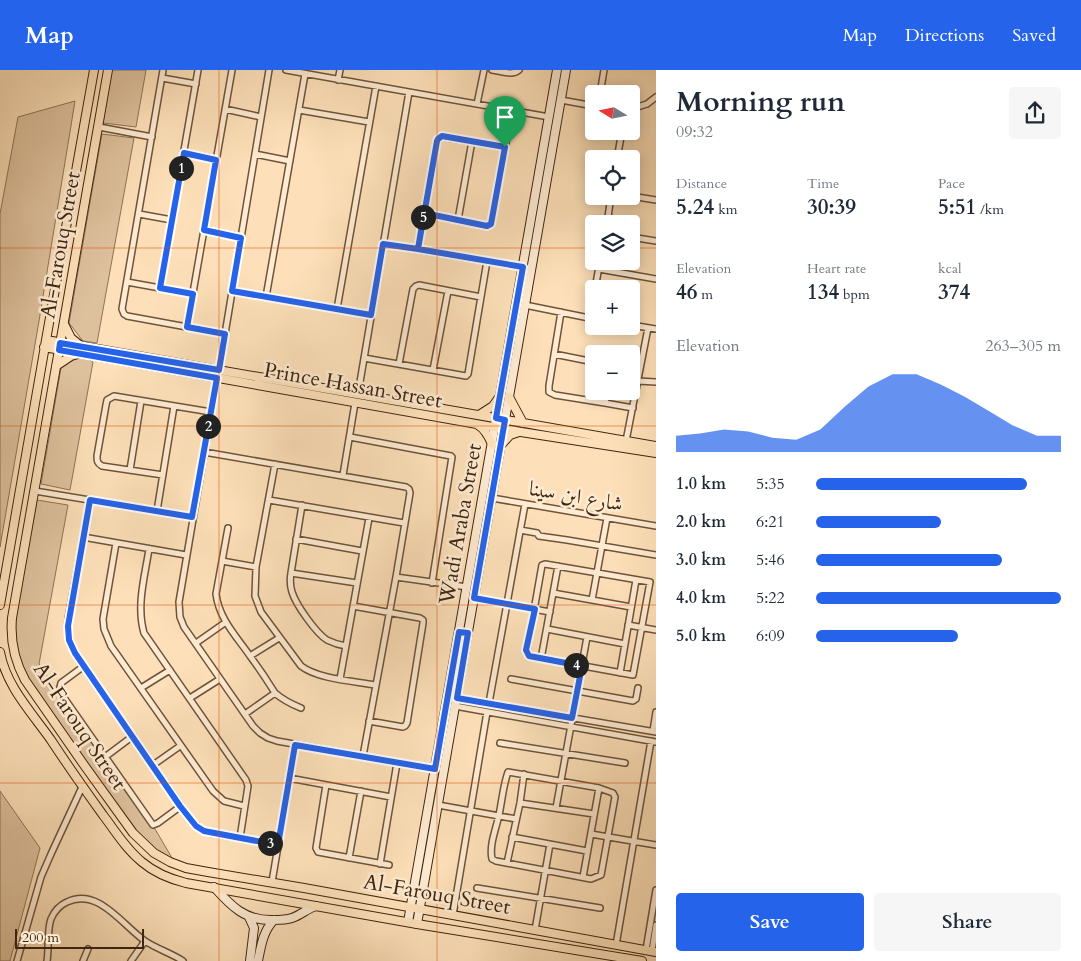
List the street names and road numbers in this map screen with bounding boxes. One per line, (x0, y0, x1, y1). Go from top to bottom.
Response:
street label: Al-Farouq Street (33, 169, 88, 321)
street label: Prince Hassan Street (262, 356, 445, 416)
street label: Wadi Araba Street (432, 441, 489, 608)
street label: شارع ابن سينا (526, 474, 625, 522)
street label: Al-Farouq Street (26, 657, 133, 796)
street label: Al-Farouq Street (361, 867, 513, 922)

